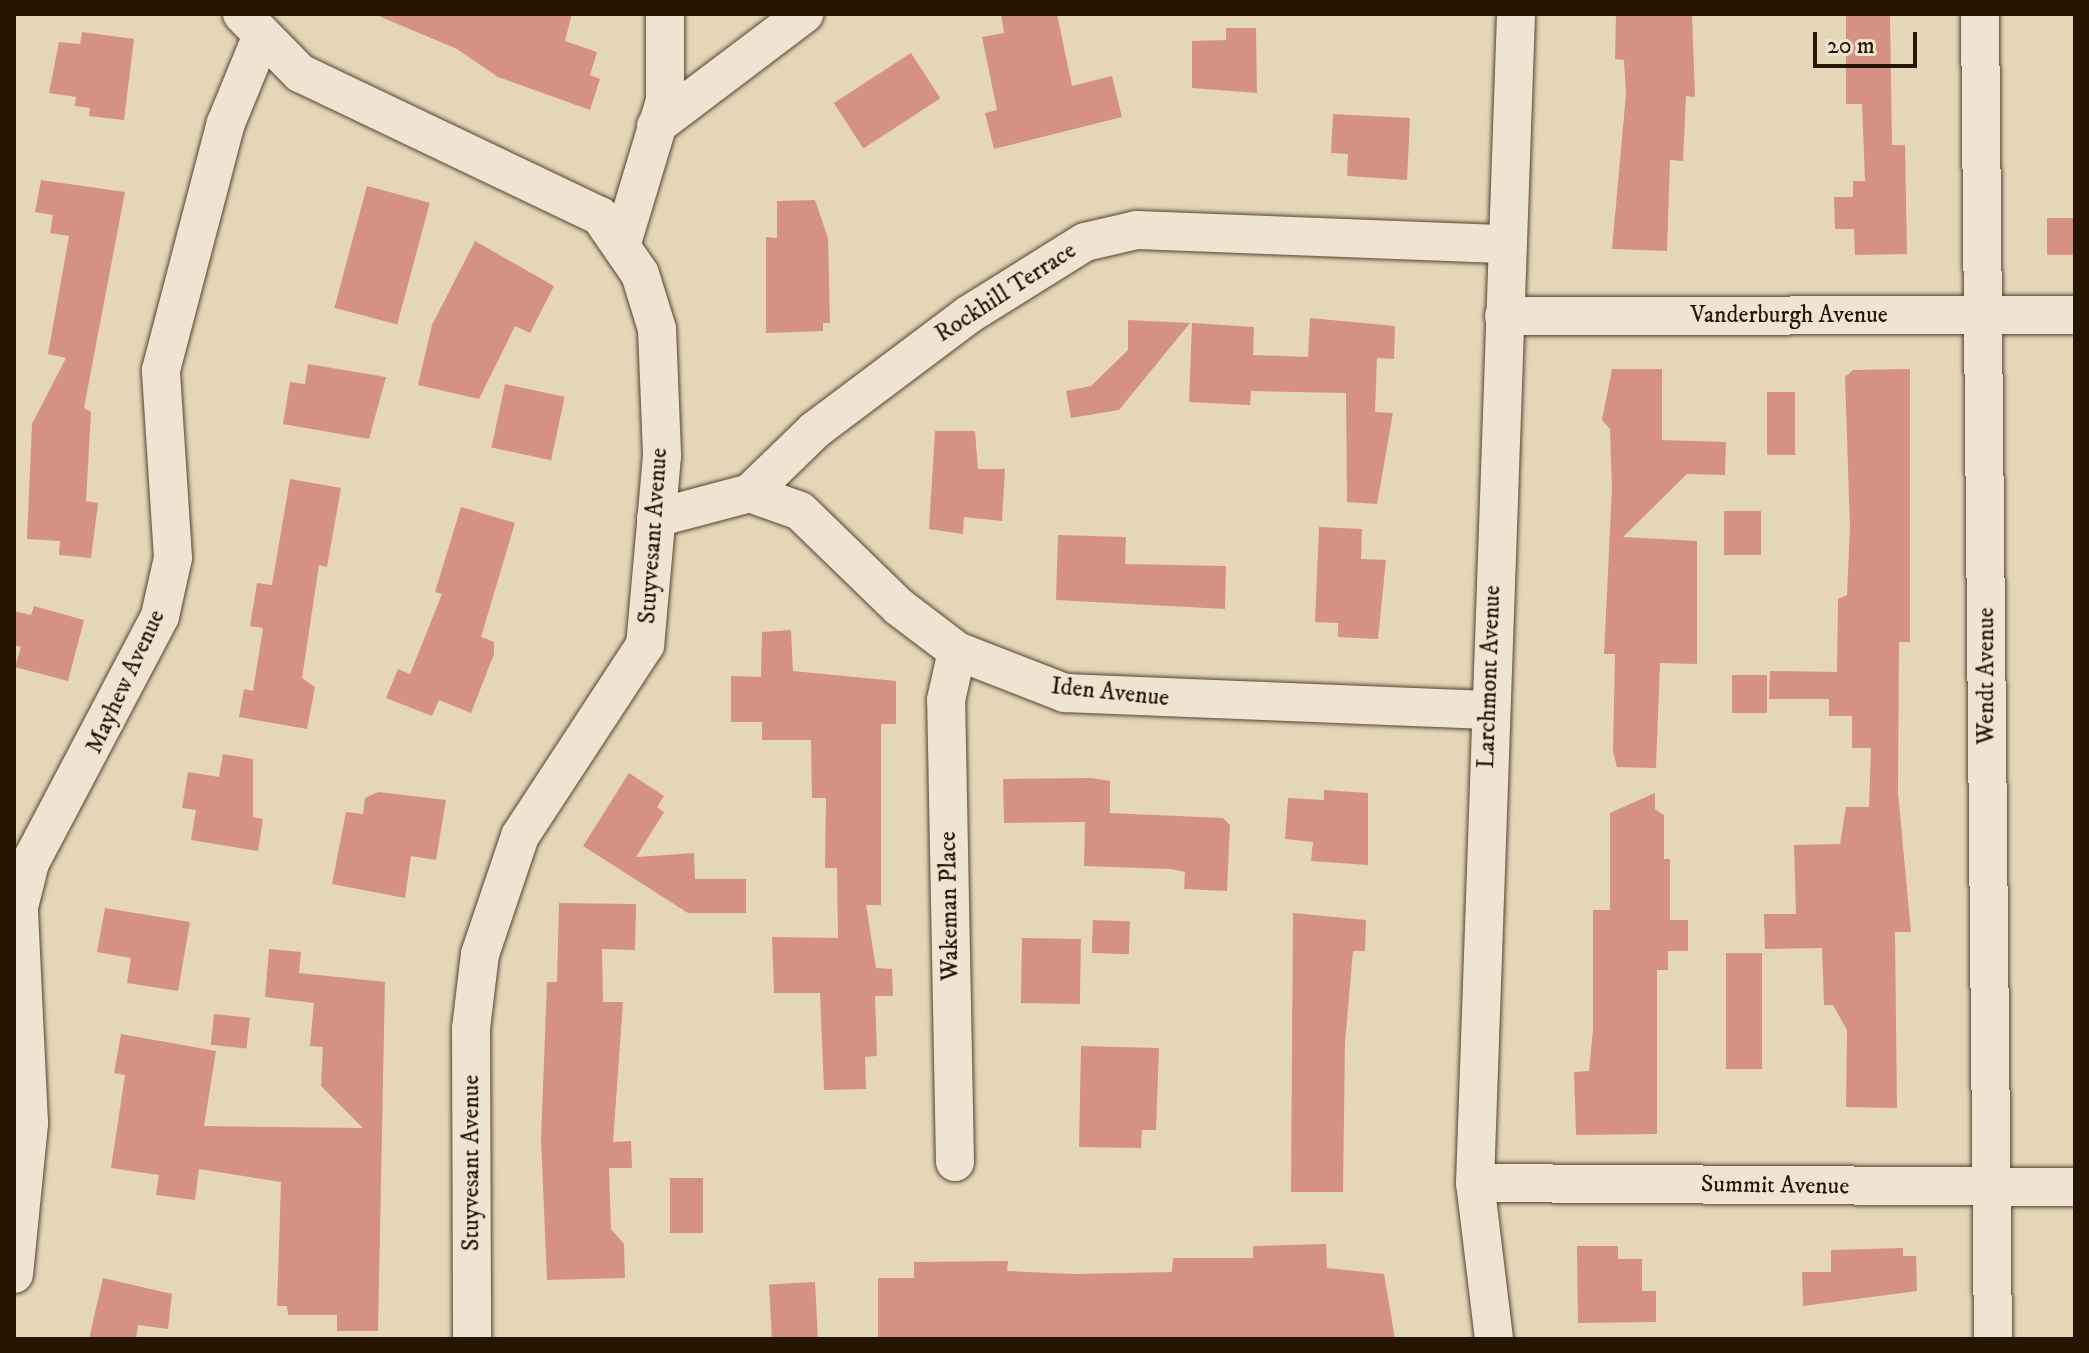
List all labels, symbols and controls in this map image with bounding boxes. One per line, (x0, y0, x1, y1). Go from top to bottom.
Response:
scale bar (1817, 16, 1921, 66)
text: 20 m (1827, 31, 1875, 61)
street label: Rockhill Terrace (930, 237, 1082, 349)
street label: Vanderburgh Avenue (1690, 302, 1888, 330)
street label: Stuyvesant Avenue (633, 447, 675, 625)
street label: Larchmont Avenue (1472, 585, 1508, 769)
street label: Mayhew Avenue (80, 606, 172, 758)
street label: Wendt Avenue (1973, 607, 2001, 745)
street label: Iden Avenue (1050, 672, 1170, 714)
street label: Wakeman Place (934, 831, 966, 981)
street label: Stuyvesant Avenue (458, 1075, 486, 1251)
street label: Summit Avenue (1701, 1170, 1849, 1202)

